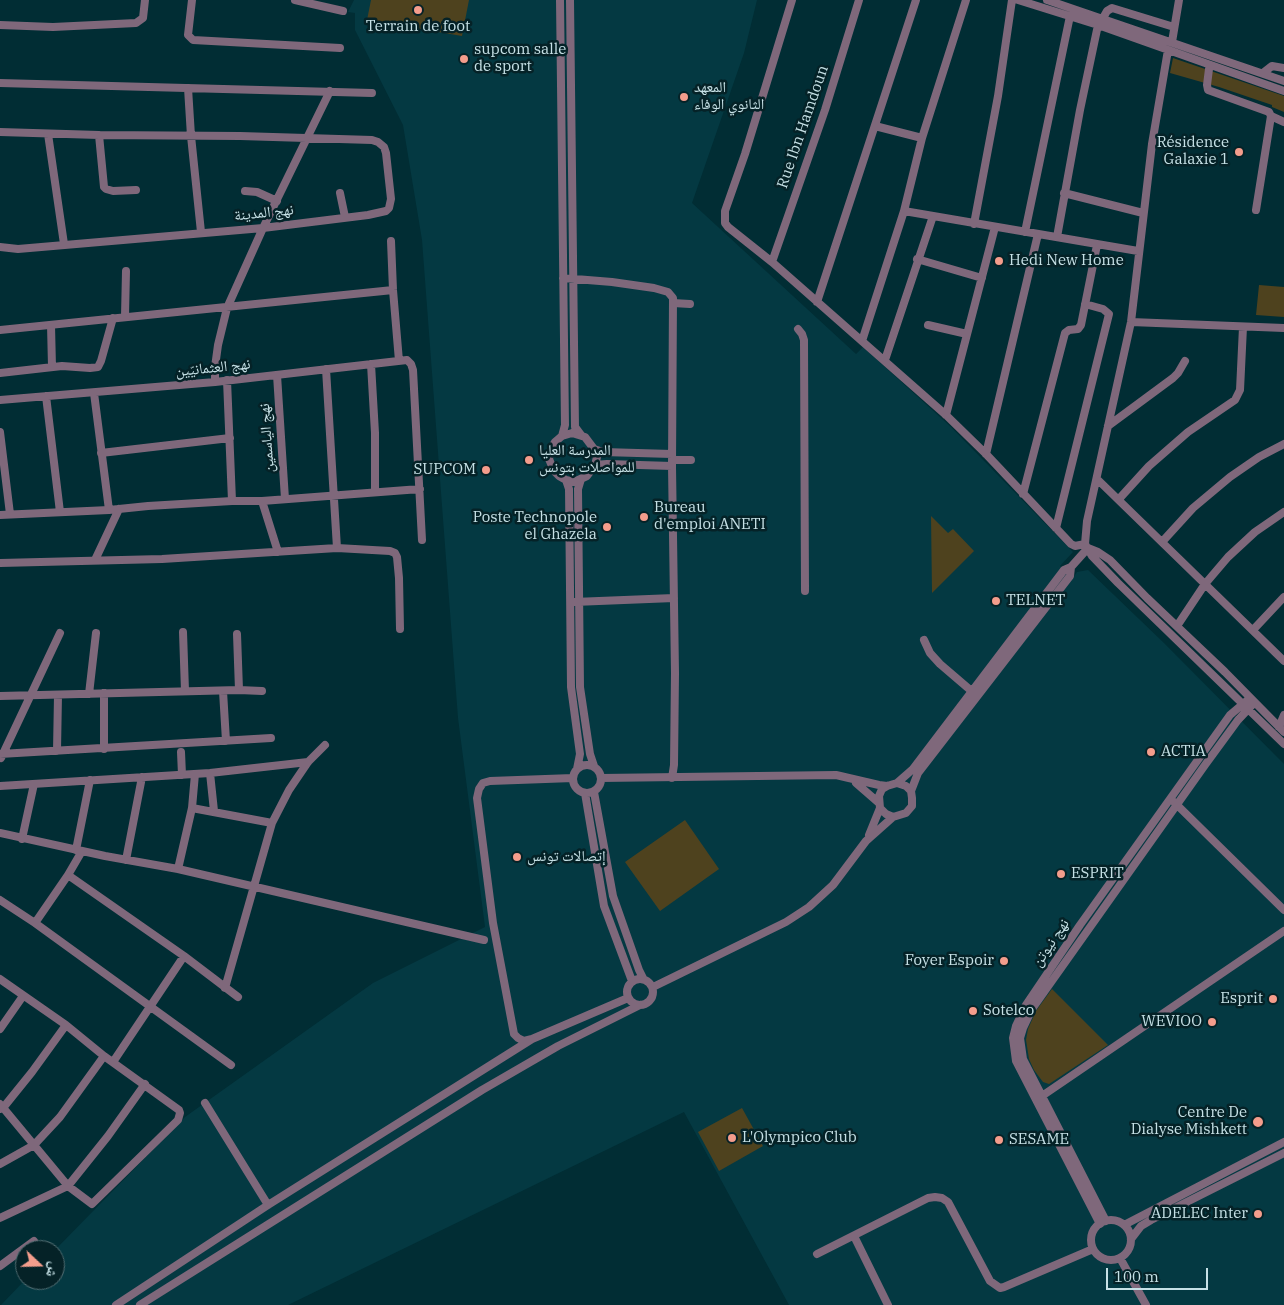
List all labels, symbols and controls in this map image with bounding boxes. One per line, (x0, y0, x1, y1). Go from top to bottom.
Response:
marker: Terrain de foot (412, 4, 424, 16)
place label: Terrain de foot (366, 18, 470, 36)
place label: supcom salle de sport (474, 41, 566, 76)
marker: supcom salle de sport (458, 53, 470, 65)
street label: Rue Ibn Hamdoun (774, 63, 832, 191)
place label: المعهد الثانوي الوفاء (694, 79, 764, 114)
marker: المعهد الثانوي الوفاء (678, 91, 690, 103)
place label: Résidence Galaxie 1 (1157, 134, 1229, 169)
marker: Résidence Galaxie 1 (1233, 146, 1245, 158)
street label: نهج المدينة (233, 201, 295, 225)
place label: Hedi New Home (1009, 252, 1124, 270)
marker: Hedi New Home (993, 255, 1005, 267)
street label: نهج العثمانيّين (175, 355, 251, 381)
street label: نهج الياسمين (256, 403, 278, 473)
place label: المدرسة العليا للمواصلات بتونس (539, 442, 635, 477)
marker: المدرسة العليا للمواصلات بتونس (523, 454, 535, 466)
place label: SUPCOM (413, 461, 476, 479)
marker: SUPCOM (480, 464, 492, 476)
place label: Bureau d'emploi ANETI (654, 499, 766, 534)
place label: Poste Technopole el Ghazela (473, 509, 597, 544)
marker: Bureau d'emploi ANETI (638, 511, 650, 523)
marker: Poste Technopole el Ghazela (601, 521, 613, 533)
place label: TELNET (1006, 592, 1065, 610)
marker: TELNET (990, 595, 1002, 607)
place label: ACTIA (1161, 743, 1206, 761)
marker: ACTIA (1145, 746, 1157, 758)
place label: إتصالات تونس (527, 848, 606, 866)
marker: إتصالات تونس (511, 851, 523, 863)
place label: ESPRIT (1071, 865, 1124, 883)
marker: ESPRIT (1055, 868, 1067, 880)
street label: نهج نيوتن (1029, 916, 1073, 970)
place label: Foyer Espoir (905, 952, 994, 970)
marker: Foyer Espoir (998, 955, 1010, 967)
place label: Esprit (1220, 990, 1263, 1008)
marker: Esprit (1267, 993, 1279, 1005)
place label: Sotelco (983, 1002, 1034, 1020)
marker: Sotelco (967, 1005, 979, 1017)
place label: WEVIOO (1141, 1013, 1202, 1031)
marker: WEVIOO (1206, 1016, 1218, 1028)
place label: Centre De Dialyse Mishkett (1131, 1104, 1247, 1139)
marker: Centre De Dialyse Mishkett (1251, 1115, 1265, 1129)
place label: L'Olympico Club (742, 1129, 857, 1147)
place label: SESAME (1009, 1131, 1069, 1149)
marker: L'Olympico Club (726, 1132, 738, 1144)
marker: SESAME (993, 1134, 1005, 1146)
place label: ADELEC Inter (1151, 1205, 1248, 1223)
marker: ADELEC Inter (1252, 1208, 1264, 1220)
north arrow (15, 1240, 65, 1290)
scale bar (1109, 1258, 1212, 1290)
text: ش (42, 1260, 64, 1280)
text: 100 m (1114, 1267, 1159, 1286)

